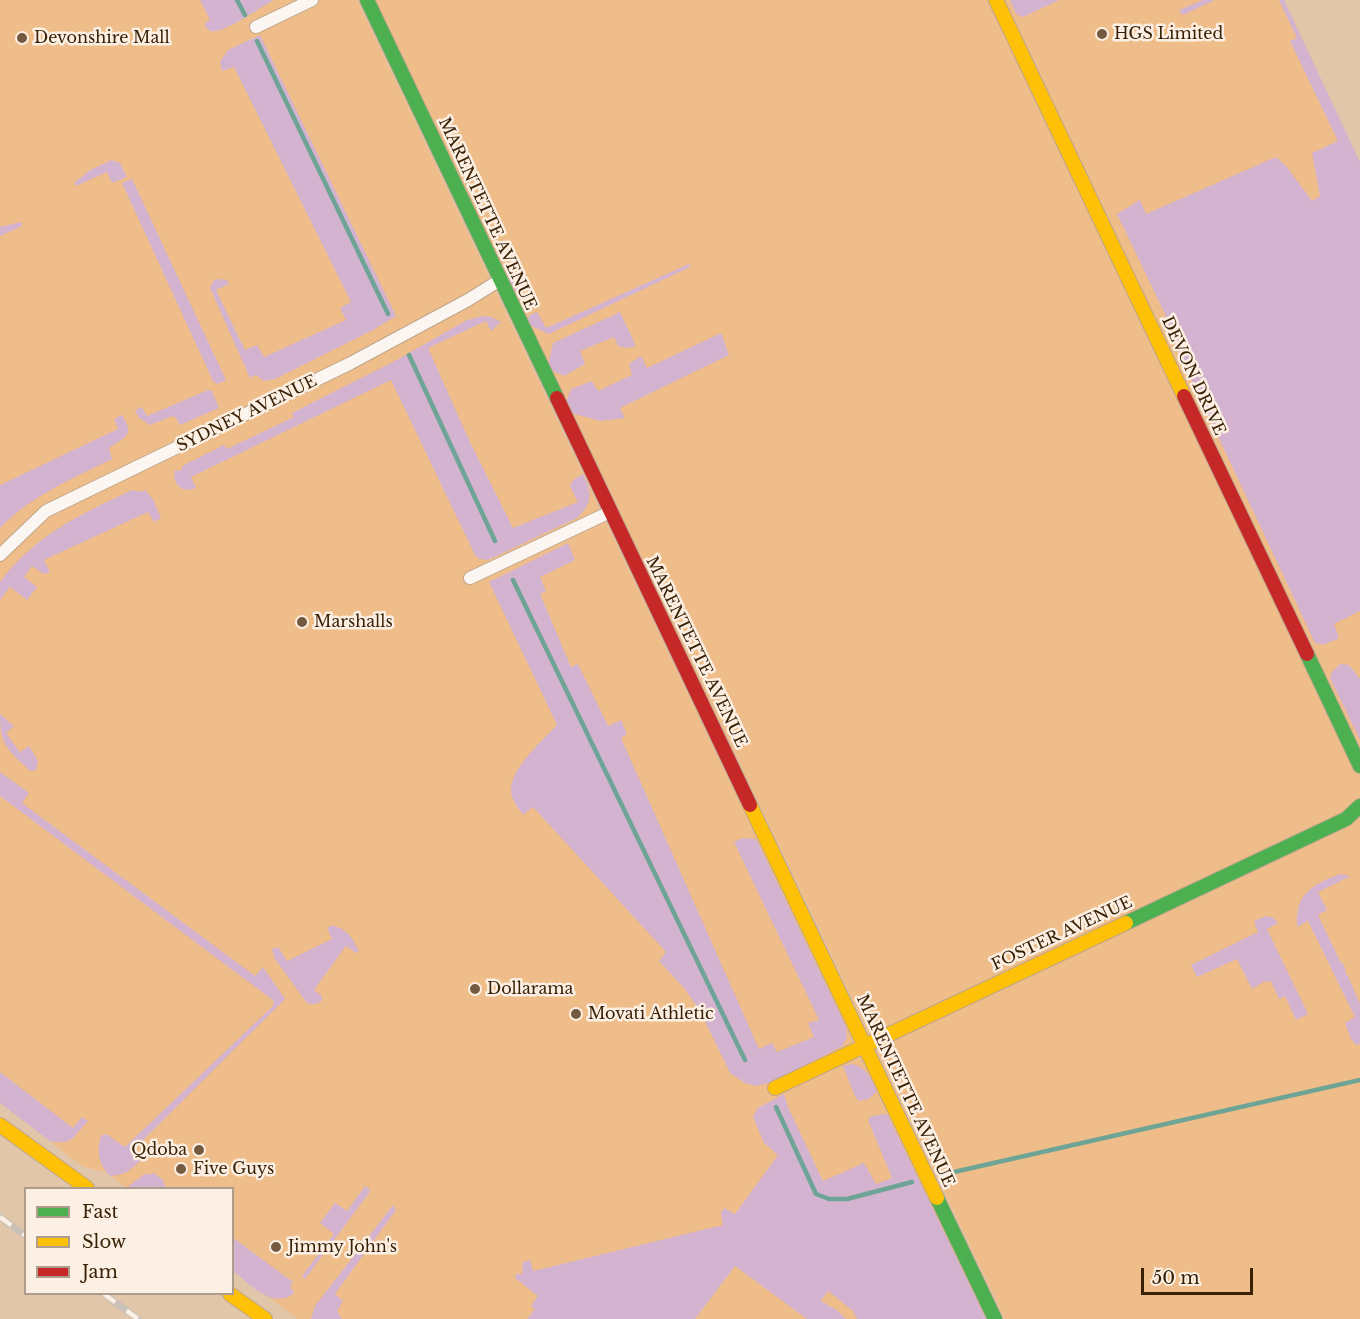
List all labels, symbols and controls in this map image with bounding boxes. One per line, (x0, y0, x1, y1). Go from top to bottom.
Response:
place label: HGS Limited (1114, 24, 1223, 44)
marker: HGS Limited (1095, 27, 1109, 41)
place label: Devonshire Mall (34, 28, 170, 48)
marker: Devonshire Mall (15, 31, 29, 45)
street label: MARENTETTE AVENUE (434, 115, 540, 313)
street label: DEVON DRIVE (1157, 314, 1229, 438)
street label: SYDNEY AVENUE (174, 372, 320, 456)
street label: MARENTETTE AVENUE (641, 553, 751, 751)
place label: Marshalls (314, 612, 393, 632)
marker: Marshalls (295, 615, 309, 629)
street label: FOSTER AVENUE (989, 893, 1135, 975)
place label: Dollarama (487, 979, 573, 999)
marker: Dollarama (468, 982, 482, 996)
street label: MARENTETTE AVENUE (852, 992, 958, 1190)
place label: Movati Athletic (588, 1004, 713, 1024)
marker: Movati Athletic (569, 1007, 583, 1021)
place label: Qdoba (131, 1140, 187, 1160)
marker: Qdoba (192, 1143, 206, 1157)
place label: Five Guys (193, 1159, 274, 1179)
marker: Five Guys (174, 1162, 188, 1176)
legend (24, 1187, 234, 1295)
text: Fast (82, 1201, 118, 1223)
text: Slow (82, 1231, 126, 1253)
place label: Jimmy John's (288, 1237, 397, 1257)
marker: Jimmy John's (269, 1240, 283, 1254)
scale bar (1144, 1256, 1256, 1294)
text: Jam (82, 1261, 118, 1283)
text: 50 m (1152, 1267, 1200, 1289)

